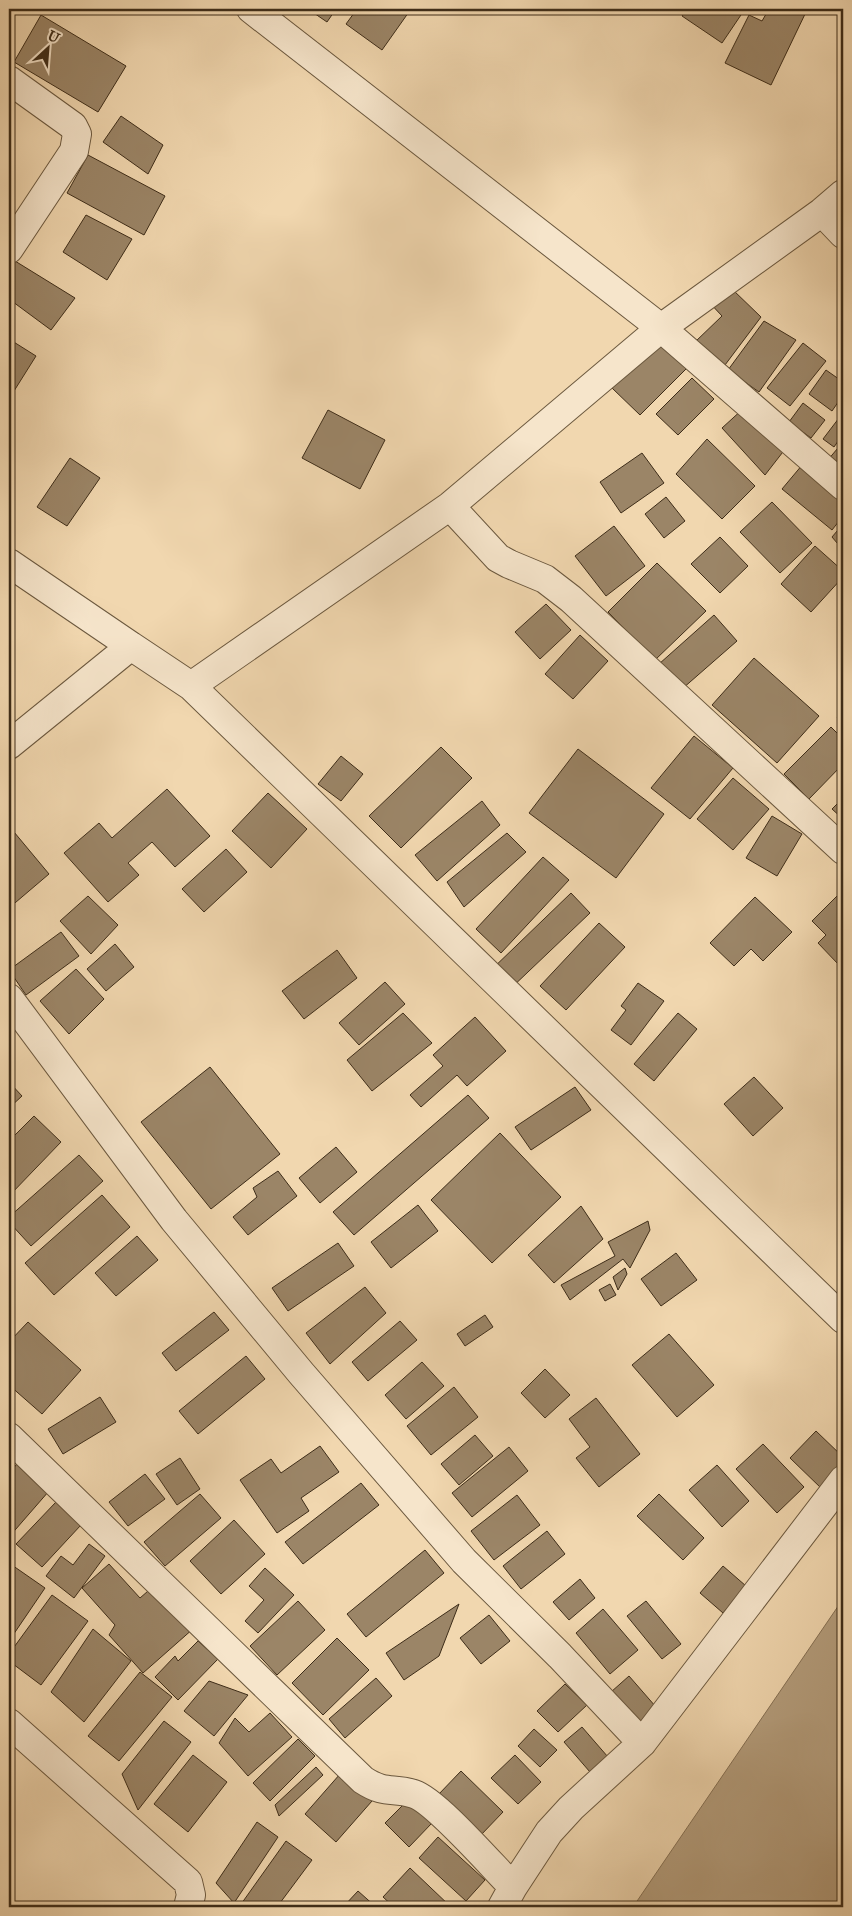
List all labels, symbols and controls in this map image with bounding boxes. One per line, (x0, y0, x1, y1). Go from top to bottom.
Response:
north arrow (22, 22, 72, 72)
text: U (45, 27, 63, 47)

